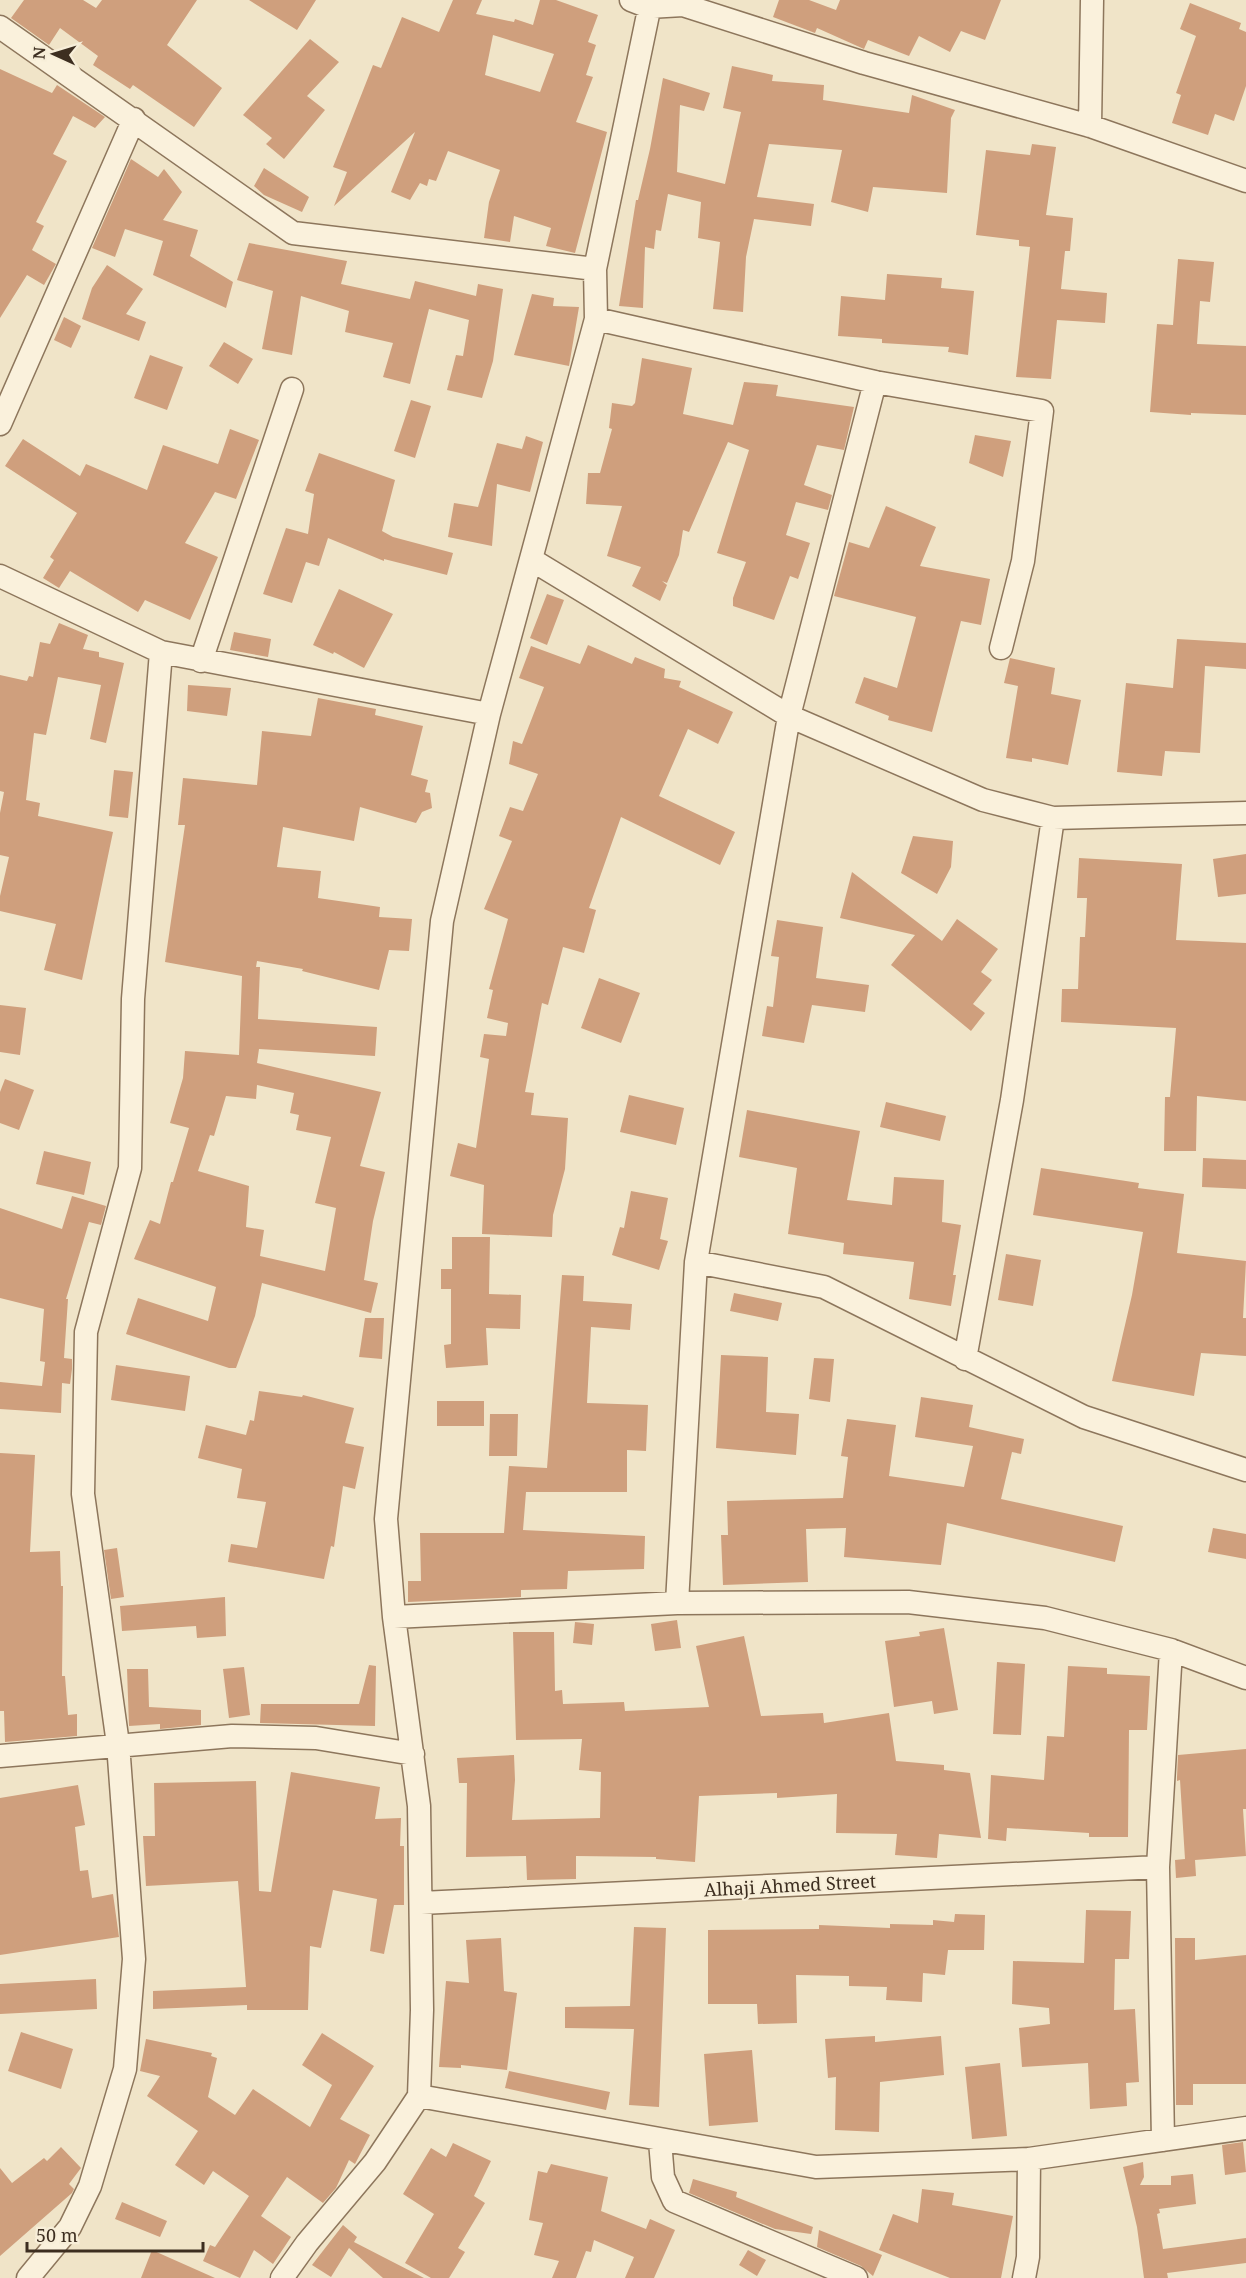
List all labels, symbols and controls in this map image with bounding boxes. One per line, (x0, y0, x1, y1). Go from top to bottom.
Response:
north arrow (24, 24, 84, 84)
text: N (28, 46, 50, 60)
street label: Alhaji Ahmed Street (703, 1869, 877, 1901)
scale bar (27, 2215, 202, 2253)
text: 50 m (36, 2223, 78, 2247)

